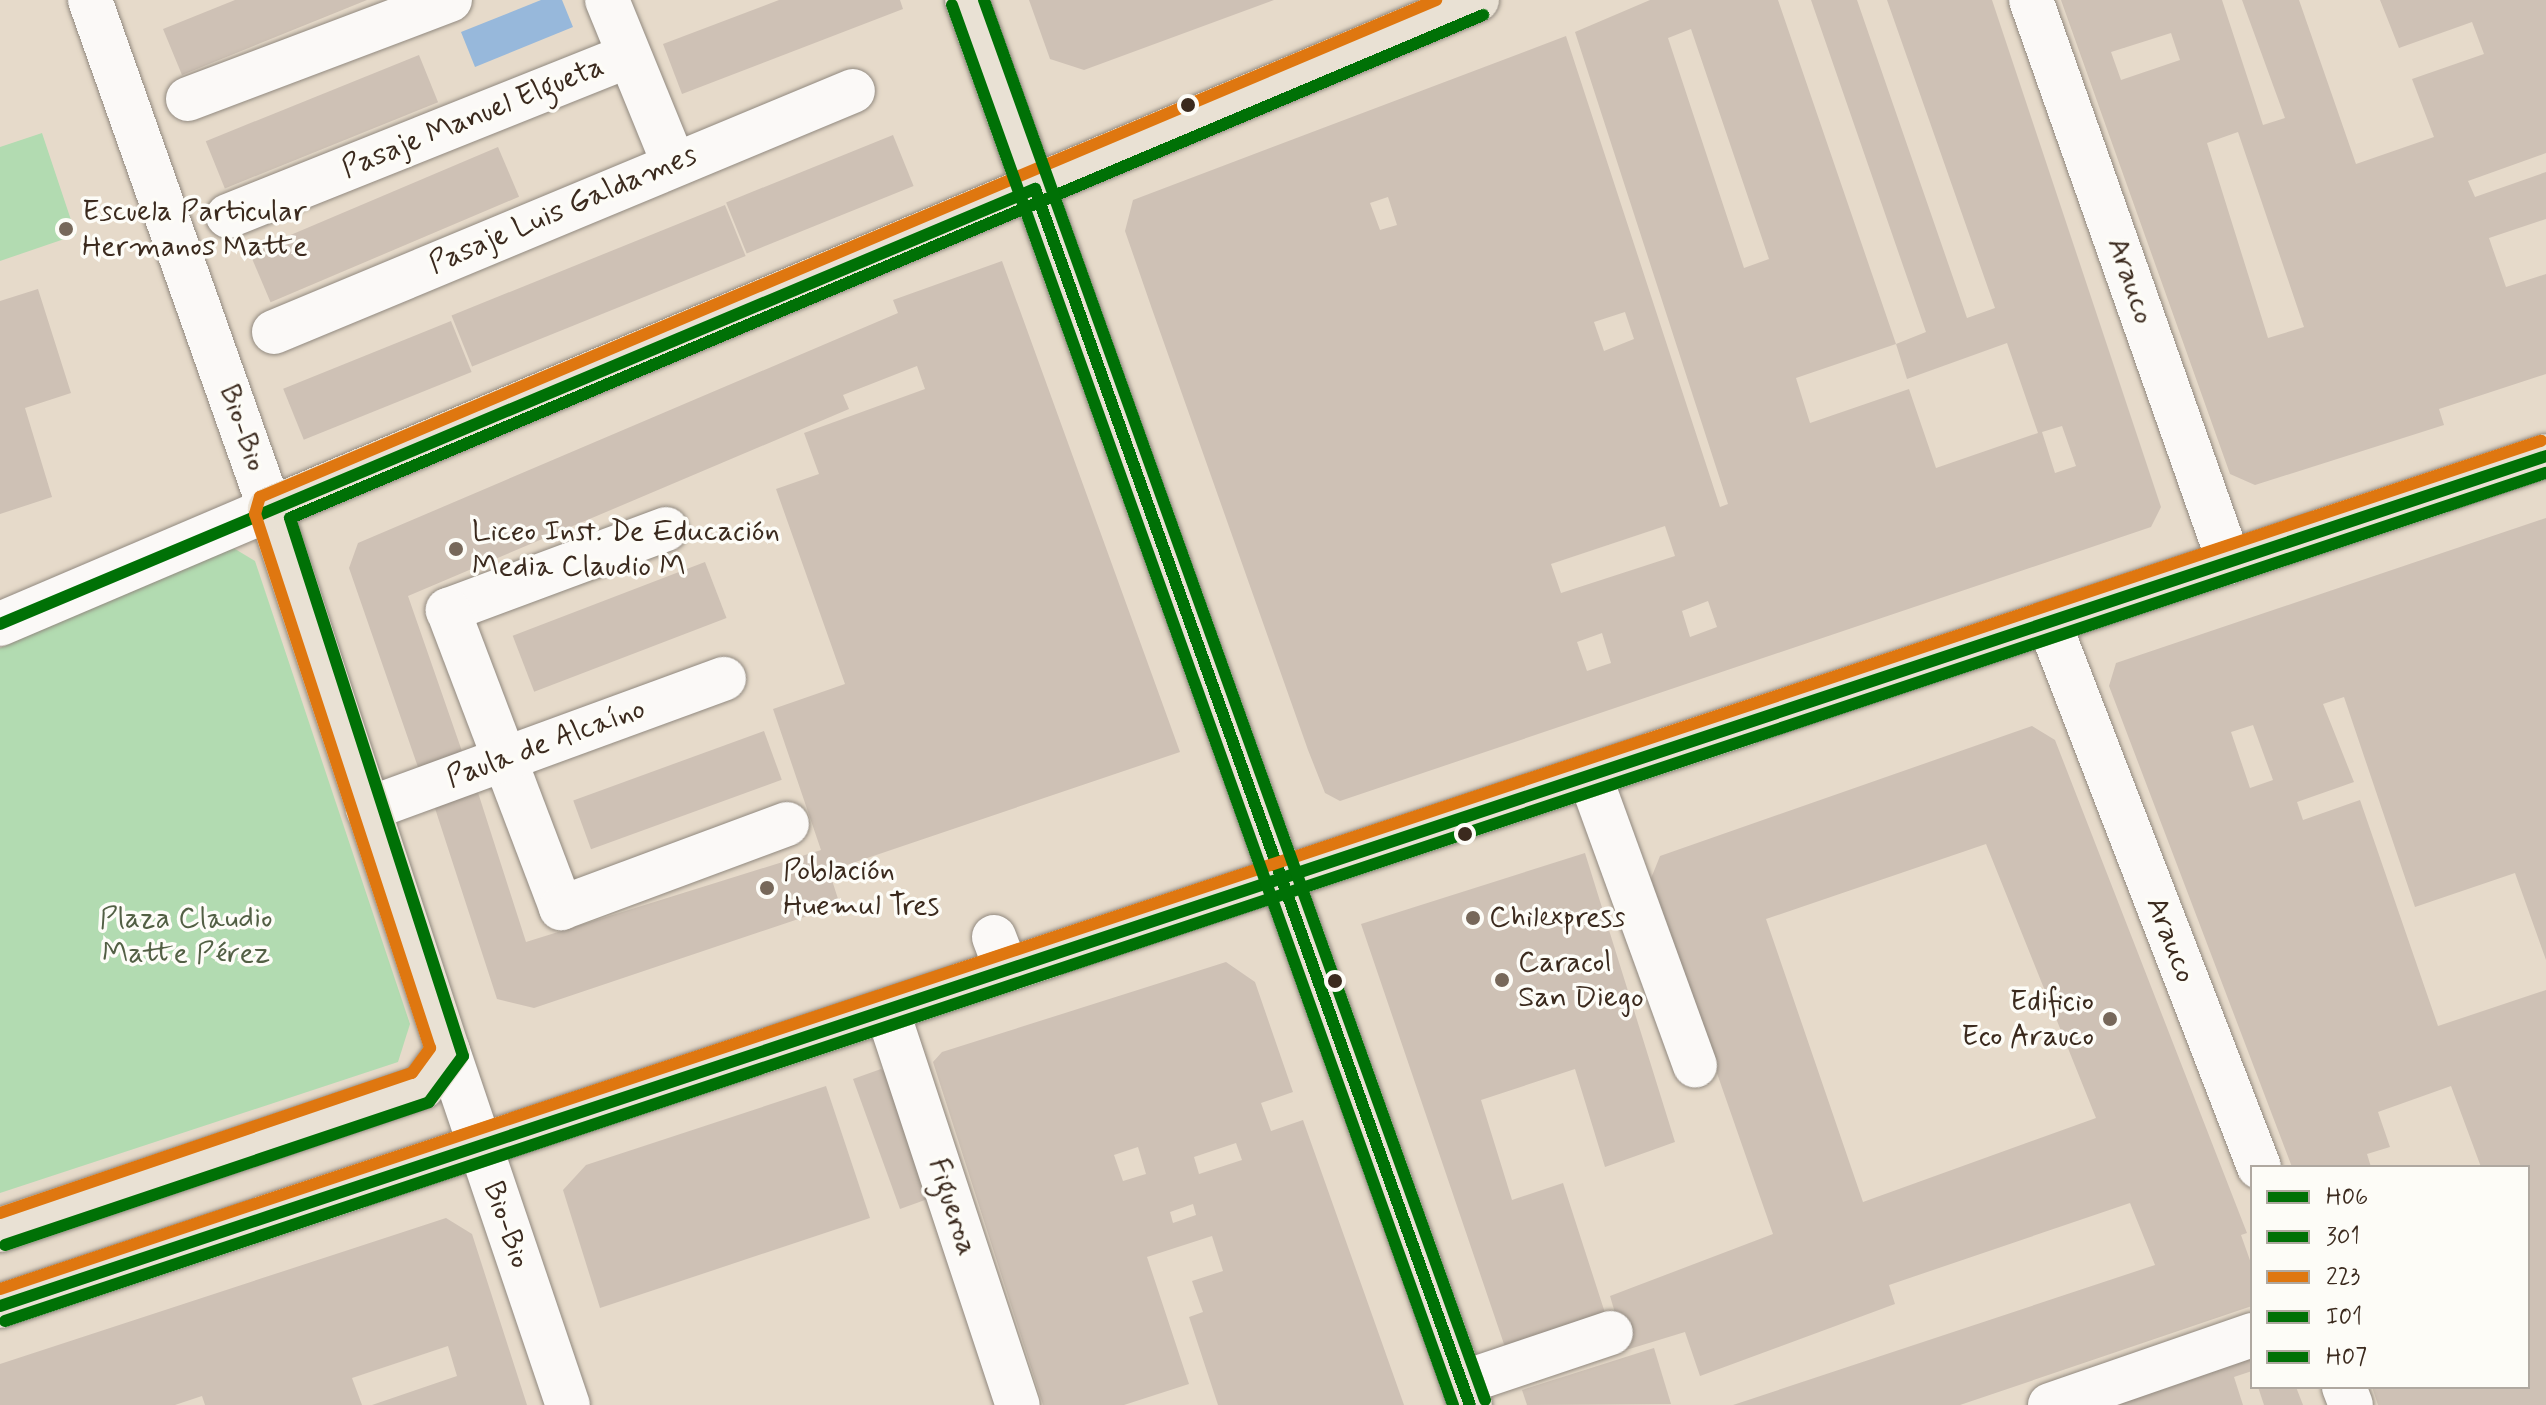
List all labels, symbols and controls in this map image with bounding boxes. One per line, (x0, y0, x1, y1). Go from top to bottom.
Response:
street label: Pasaje Manuel Elgueta (337, 49, 609, 187)
unlabelled marker (1180, 97, 1196, 113)
street label: Pasaje Luis Galdames (430, 140, 696, 280)
place label: Escuela Particular Hermanos Matte (82, 194, 309, 264)
marker: Escuela Particular Hermanos Matte (57, 220, 75, 238)
street label: Arauco (2098, 233, 2162, 329)
street label: Bio-Bio (210, 380, 274, 476)
place label: Liceo Inst. De Educación Media Claudio M (472, 514, 772, 584)
marker: Liceo Inst. De Educación Media Claudio M (447, 540, 465, 558)
street label: Paula de Alcaíno (444, 692, 648, 796)
unlabelled marker (1457, 826, 1473, 842)
place label: Población Huemul Tres (783, 853, 939, 924)
marker: Población Huemul Tres (758, 879, 776, 897)
street label: Arauco (2137, 892, 2203, 988)
place label: Chilexpress (1489, 900, 1625, 936)
park label: Plaza Claudio Matte Pérez (102, 901, 270, 972)
marker: Chilexpress (1464, 909, 1482, 927)
place label: Caracol San Diego (1518, 945, 1641, 1016)
marker: Caracol San Diego (1493, 971, 1511, 989)
unlabelled marker (1327, 973, 1343, 989)
place label: Edificio Eco Arauco (1956, 984, 2094, 1054)
marker: Edificio Eco Arauco (2101, 1010, 2119, 1028)
street label: Figueroa (919, 1154, 985, 1260)
legend (2250, 1165, 2530, 1389)
street label: Bio-Bio (474, 1177, 538, 1273)
text: H06 (2326, 1182, 2368, 1213)
text: 301 (2326, 1222, 2360, 1253)
text: 223 (2326, 1262, 2360, 1293)
text: I01 (2326, 1302, 2362, 1333)
text: H07 (2326, 1342, 2367, 1373)

